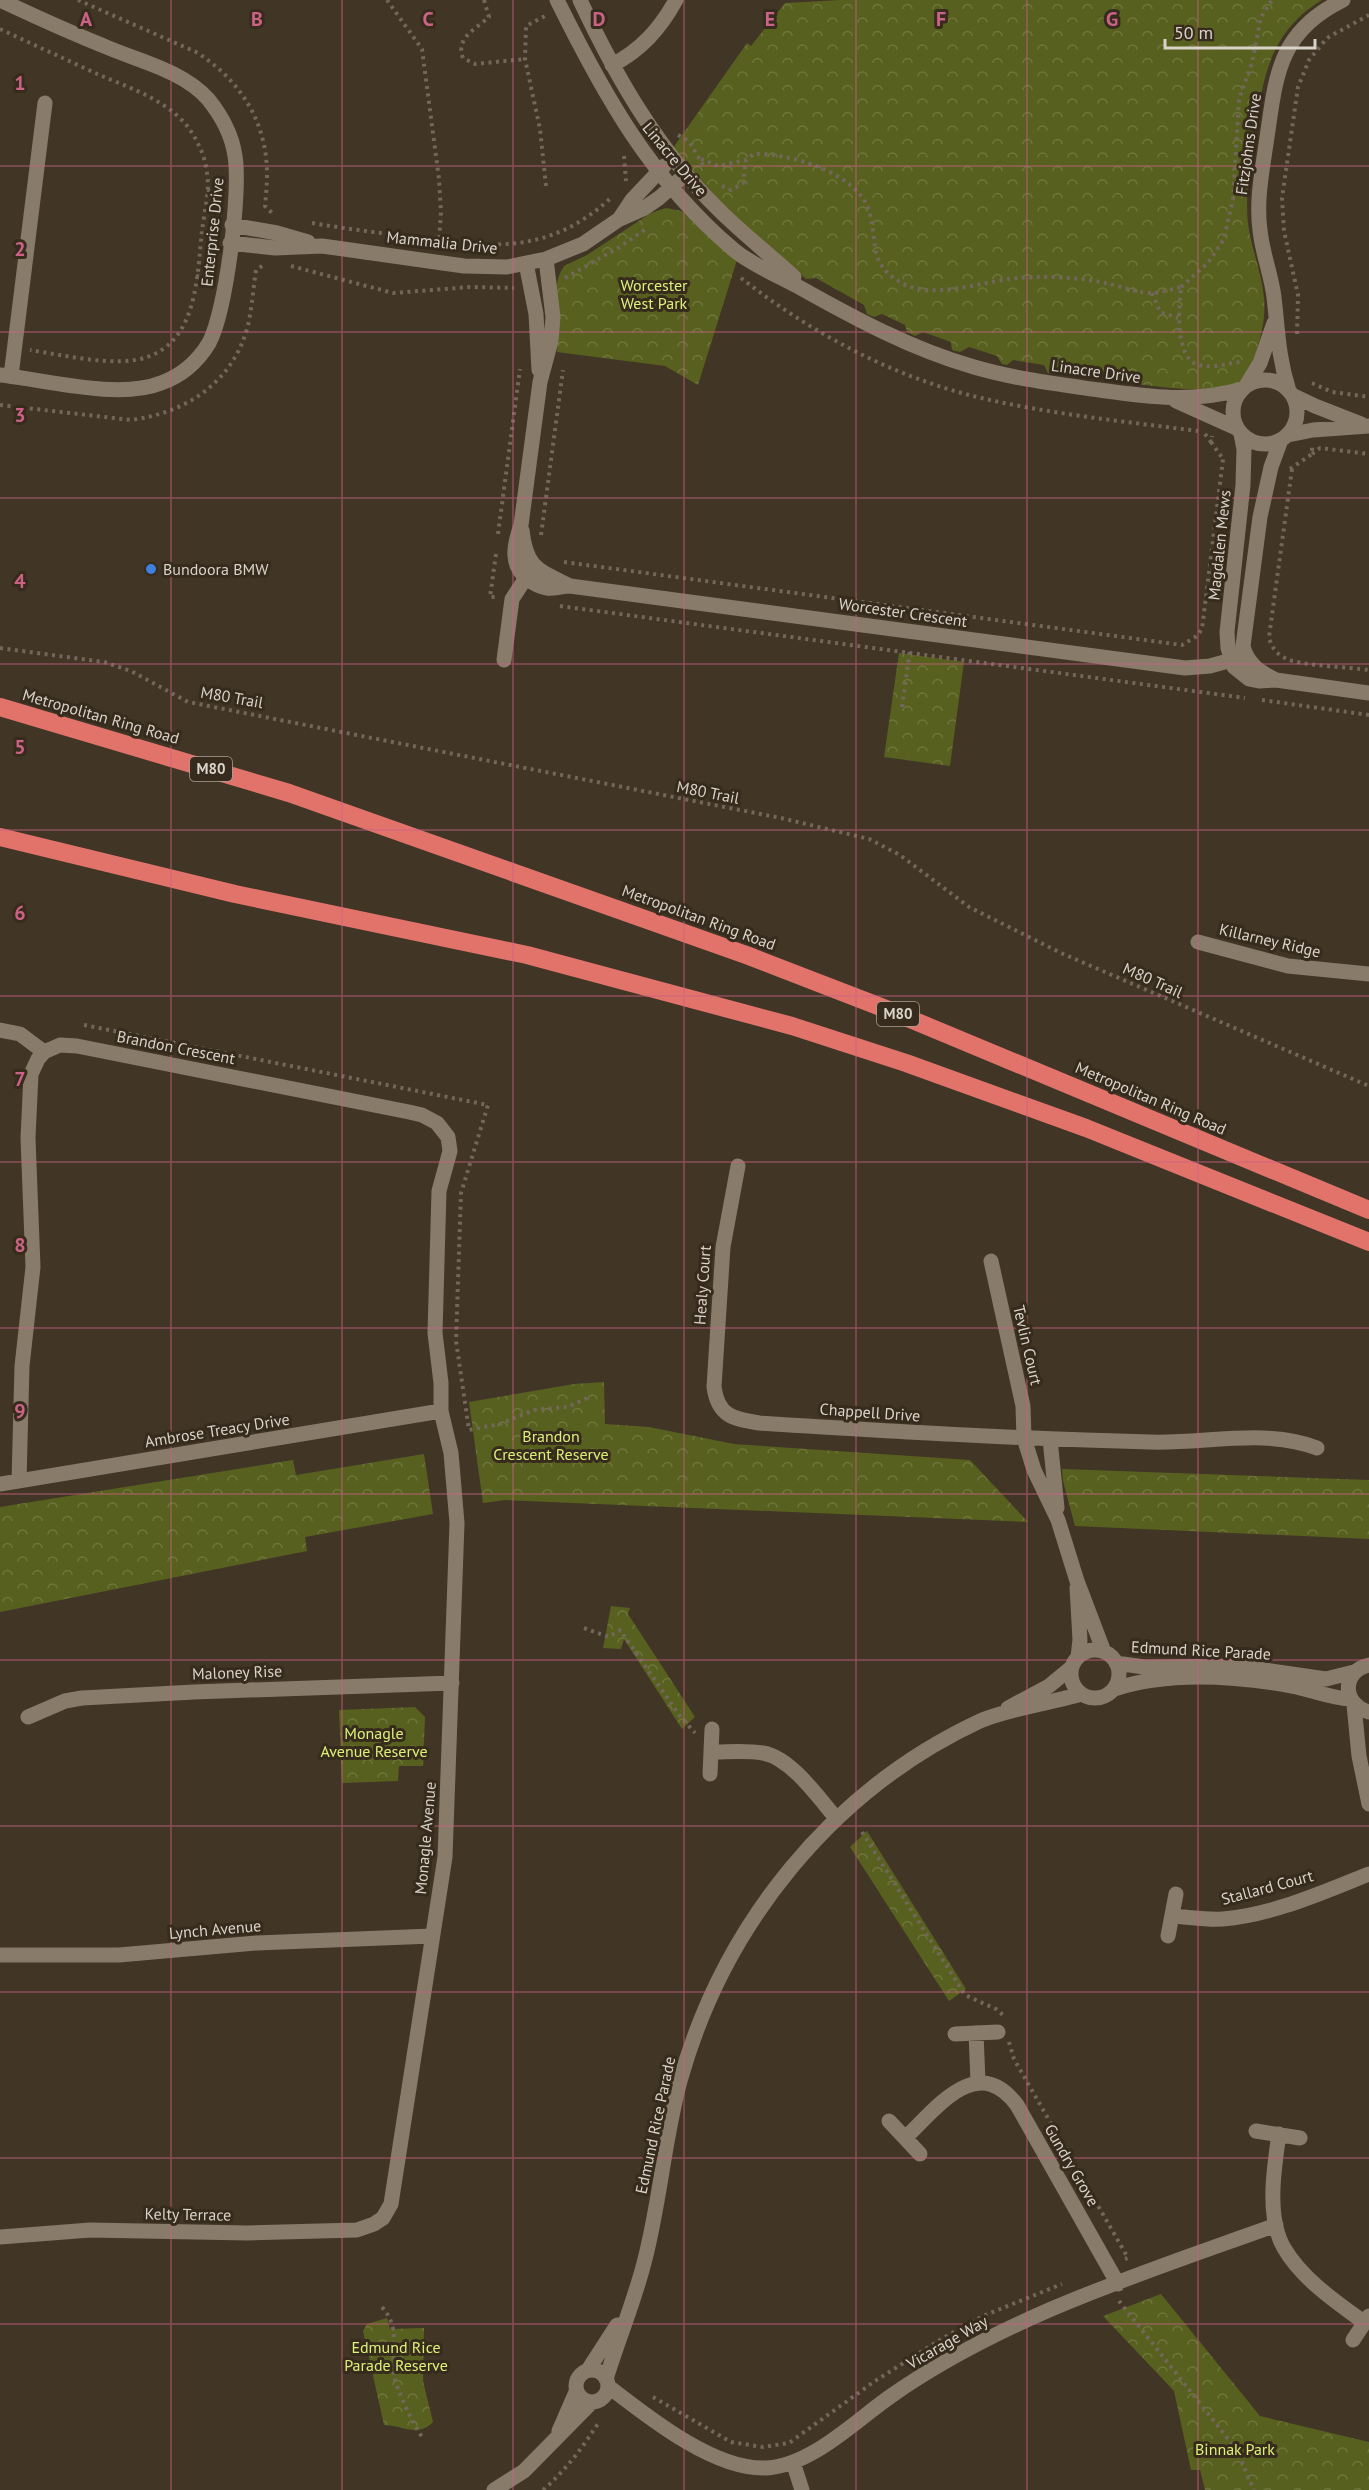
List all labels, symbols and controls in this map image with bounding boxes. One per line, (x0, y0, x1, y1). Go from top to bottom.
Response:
text: A (80, 6, 93, 32)
text: B (251, 6, 263, 32)
text: C (422, 6, 434, 32)
text: D (593, 6, 606, 32)
text: E (765, 6, 775, 32)
text: F (936, 6, 946, 32)
text: G (1106, 6, 1118, 32)
scale bar (1165, 12, 1315, 50)
text: 50 m (1174, 21, 1213, 44)
text: 1 (14, 70, 26, 96)
street label: Fitzjohns Drive (1231, 92, 1265, 196)
street label: Linacre Drive (638, 118, 712, 200)
street label: Enterprise Drive (196, 176, 228, 288)
street label: Mammalia Drive (385, 226, 499, 258)
text: 2 (14, 236, 26, 262)
park label: Worcester West Park (620, 275, 688, 313)
street label: Linacre Drive (1050, 355, 1142, 387)
text: 3 (14, 402, 26, 428)
street label: Magdalen Mews (1203, 489, 1235, 601)
place label: Bundoora BMW (163, 559, 269, 579)
marker: Bundoora BMW (144, 562, 158, 576)
text: 4 (14, 568, 26, 594)
street label: Worcester Crescent (837, 593, 969, 631)
street label: M80 Trail (199, 682, 265, 712)
street label: Metropolitan Ring Road (20, 684, 182, 748)
text: 5 (14, 734, 26, 760)
road number: M80 (190, 757, 232, 781)
street label: M80 Trail (675, 776, 741, 808)
street label: Metropolitan Ring Road (619, 880, 779, 954)
text: 6 (14, 900, 26, 926)
street label: Killarney Ridge (1217, 919, 1323, 961)
street label: M80 Trail (1120, 958, 1186, 1002)
road number: M80 (877, 1002, 919, 1026)
street label: Brandon Crescent (115, 1026, 237, 1068)
street label: Metropolitan Ring Road (1072, 1057, 1230, 1139)
text: 7 (14, 1066, 26, 1092)
text: 8 (14, 1232, 26, 1258)
street label: Healy Court (689, 1244, 715, 1325)
street label: Tevlin Court (1009, 1303, 1047, 1387)
text: 9 (14, 1398, 26, 1424)
street label: Chappell Drive (819, 1399, 921, 1425)
street label: Ambrose Treacy Drive (143, 1409, 291, 1451)
park label: Brandon Crescent Reserve (493, 1426, 609, 1464)
street label: Edmund Rice Parade (1131, 1636, 1271, 1664)
street label: Maloney Rise (192, 1660, 282, 1684)
park label: Monagle Avenue Reserve (320, 1723, 428, 1761)
street label: Monagle Avenue (410, 1781, 440, 1895)
street label: Stallard Court (1219, 1865, 1316, 1909)
street label: Lynch Avenue (168, 1915, 262, 1943)
street label: Edmund Rice Parade (631, 2054, 679, 2196)
street label: Gundry Grove (1040, 2120, 1104, 2210)
street label: Kelty Terrace (145, 2203, 231, 2225)
street label: Vicarage Way (902, 2310, 992, 2374)
park label: Edmund Rice Parade Reserve (344, 2337, 448, 2375)
park label: Binnak Park (1195, 2439, 1275, 2459)

